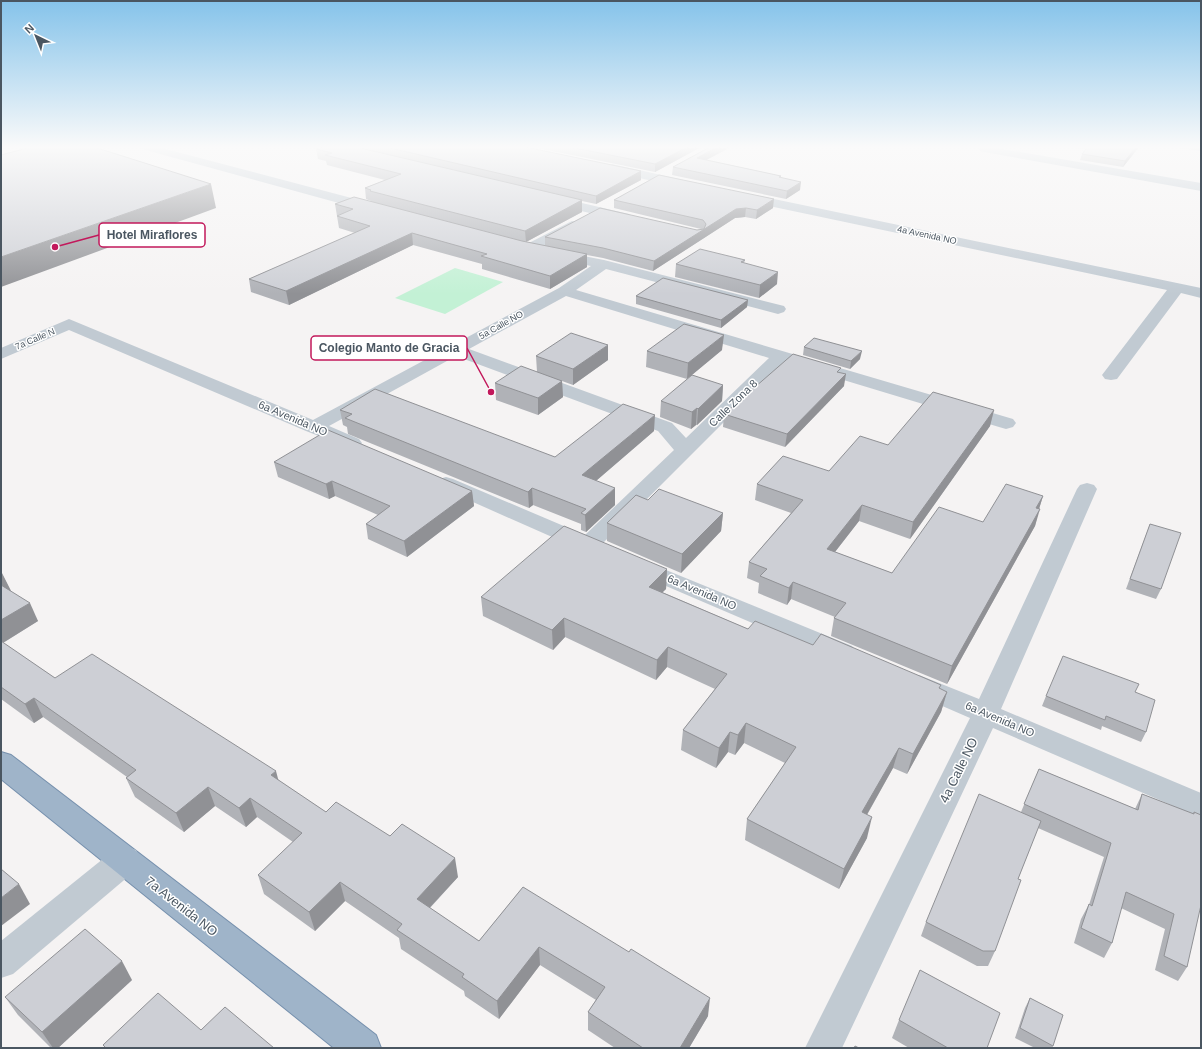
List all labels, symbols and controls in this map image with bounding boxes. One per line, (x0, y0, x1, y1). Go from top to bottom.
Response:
north arrow (16, 16, 56, 56)
text: N (22, 22, 36, 36)
callout: Hotel Miraflores (99, 223, 205, 247)
street label: 4a Avenida NO (896, 224, 958, 246)
text: Hotel Miraflores (107, 228, 198, 242)
street label: 5a Calle NO (477, 309, 525, 341)
street label: 7a Calle N (14, 326, 56, 352)
callout: Colegio Manto de Gracia (311, 336, 467, 360)
text: Colegio Manto de Gracia (319, 341, 460, 355)
street label: Calle Zona 8 (706, 377, 760, 429)
street label: 6a Avenida NO (257, 398, 330, 438)
street label: 6a Avenida NO (666, 572, 739, 612)
street label: 6a Avenida NO (964, 699, 1037, 739)
street label: 4a Calle NO (936, 735, 981, 805)
street label: 7a Avenida NO (143, 874, 221, 939)

